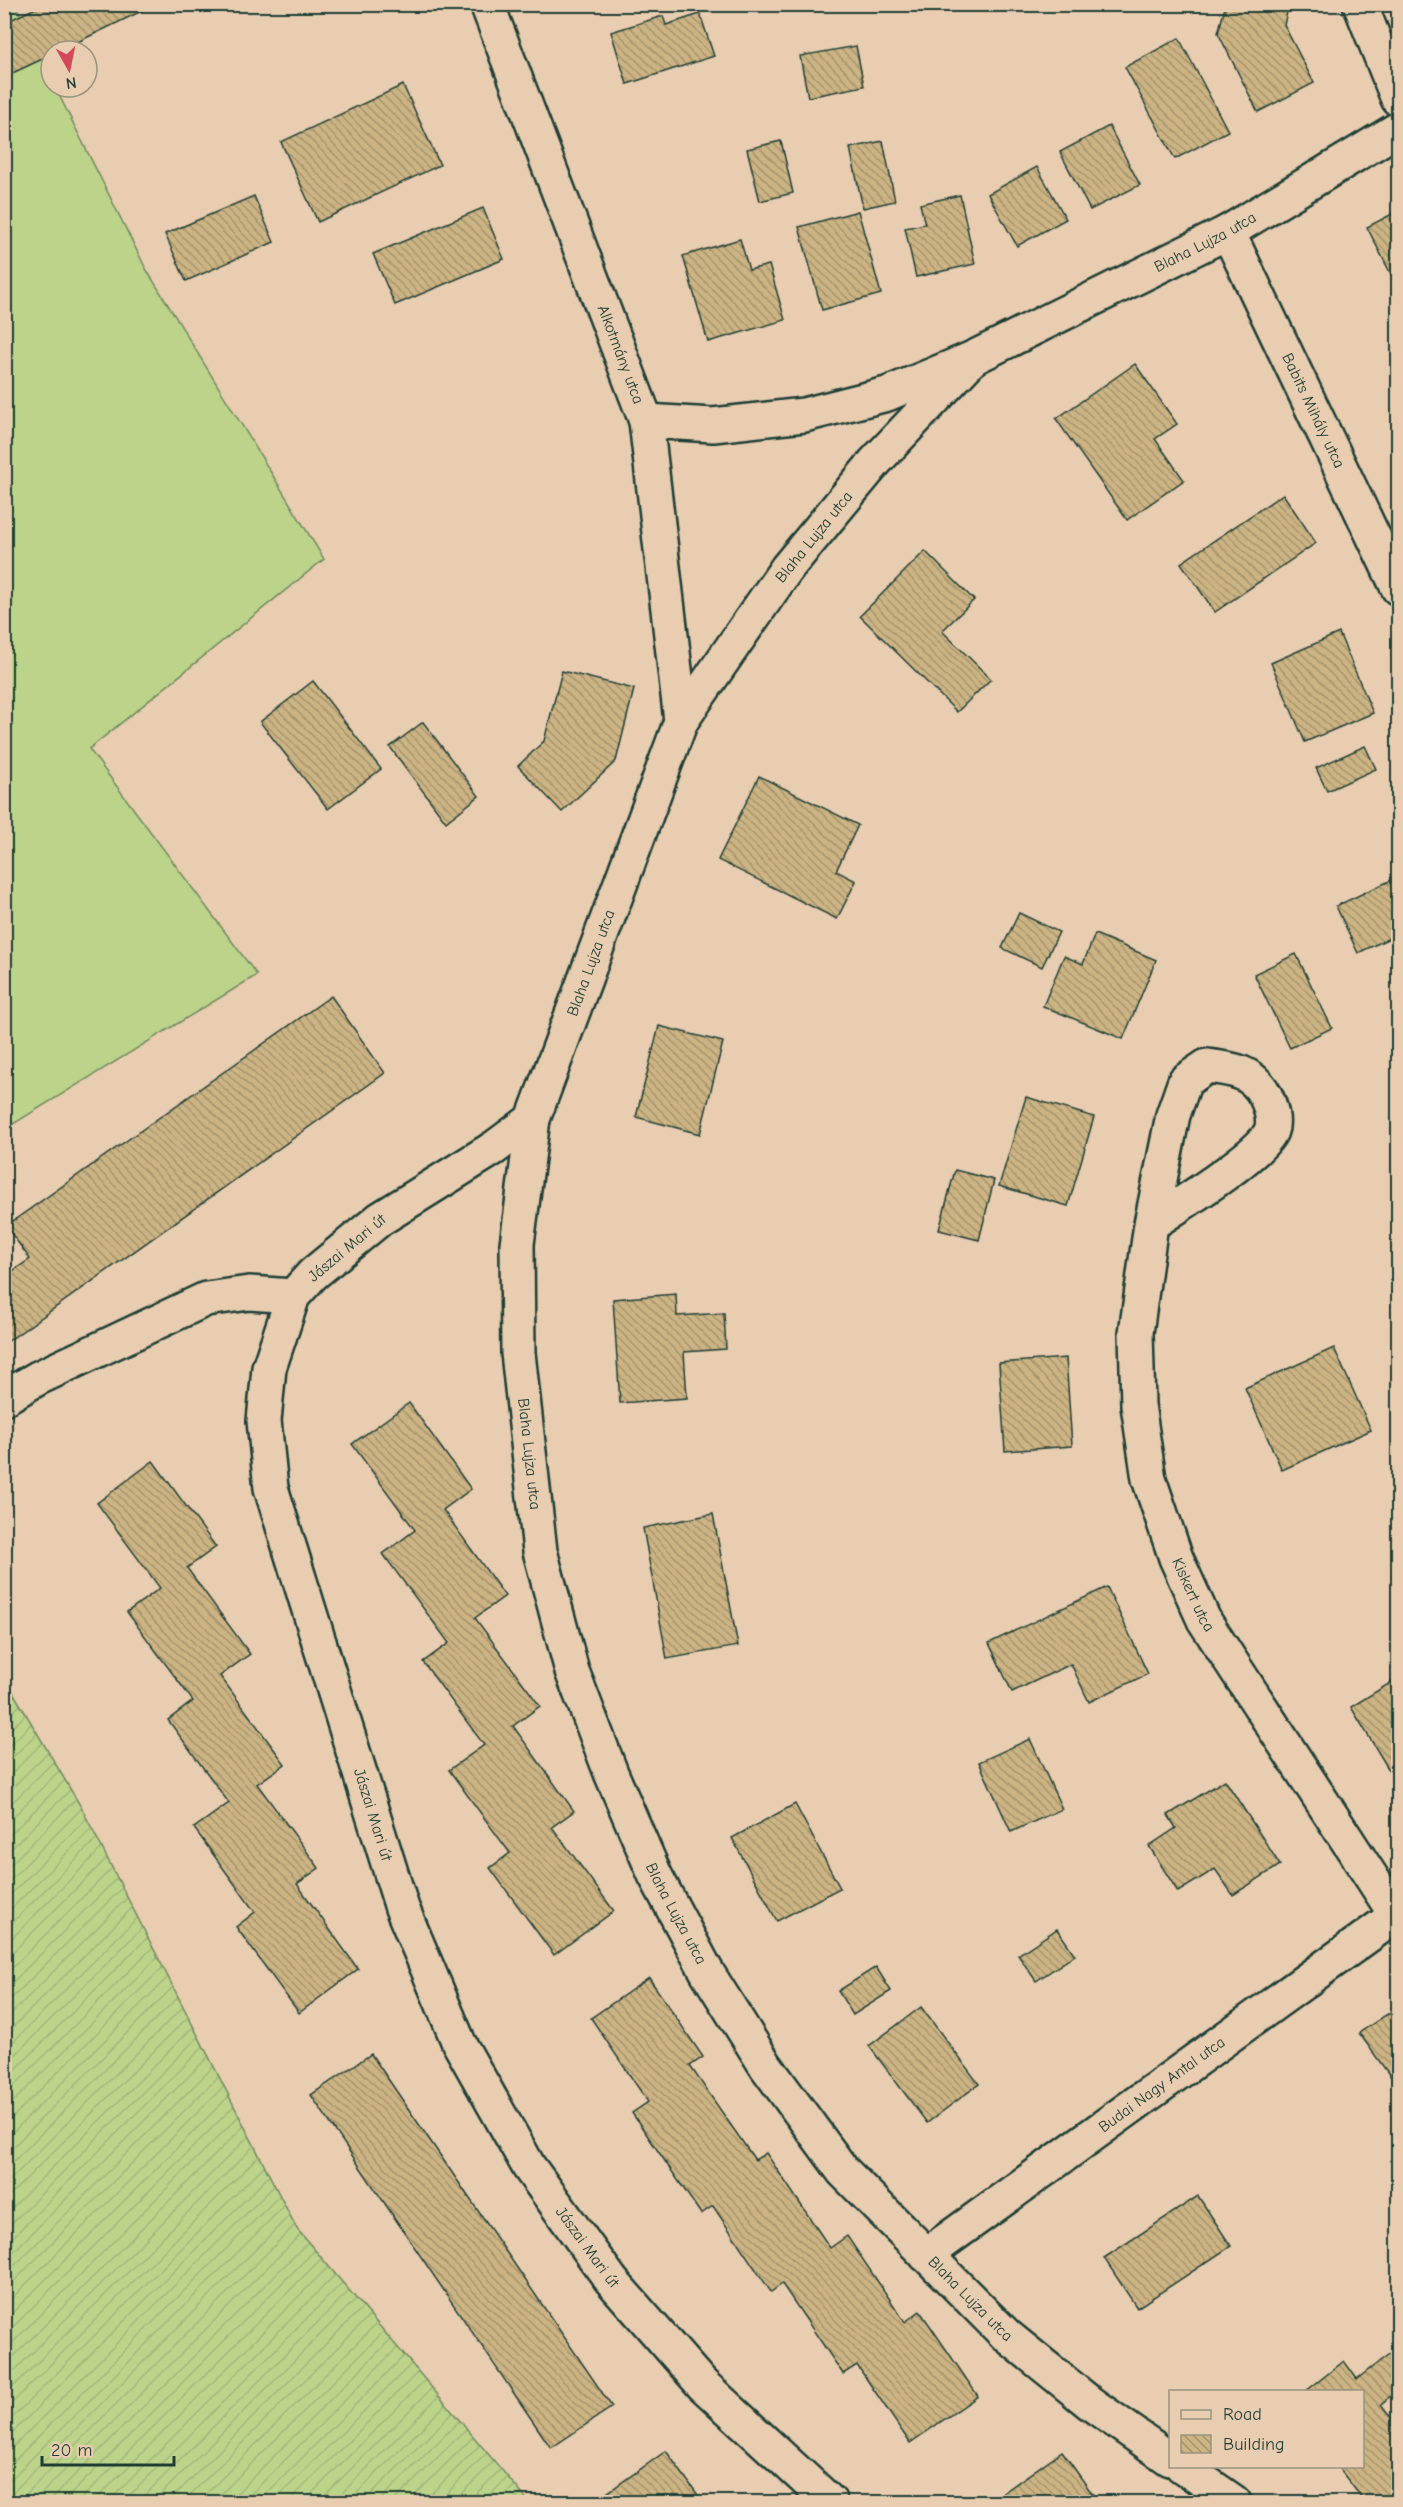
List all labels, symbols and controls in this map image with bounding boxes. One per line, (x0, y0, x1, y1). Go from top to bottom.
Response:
north arrow (39, 39, 99, 99)
text: N (65, 73, 78, 93)
street label: Blaha Lujza utca (1151, 208, 1259, 276)
street label: Alkotmány utca (594, 302, 648, 406)
street label: Babits Mihály utca (1278, 350, 1348, 471)
street label: Blaha Lujza utca (772, 488, 856, 586)
street label: Blaha Lujza utca (563, 907, 619, 1019)
street label: Jászai Mari út (305, 1210, 390, 1286)
street label: Blaha Lujza utca (514, 1397, 544, 1511)
street label: Kiskert utca (1168, 1555, 1218, 1635)
street label: Jászai Mari út (350, 1766, 396, 1864)
street label: Blaha Lujza utca (642, 1860, 710, 1967)
street label: Budai Nagy Antal utca (1095, 2033, 1229, 2136)
street label: Jászai Mari út (552, 2203, 623, 2292)
street label: Blaha Lujza utca (924, 2253, 1016, 2345)
legend (1169, 2390, 1364, 2468)
text: Road (1223, 2404, 1262, 2425)
scale bar (42, 2429, 174, 2467)
text: Building (1223, 2434, 1285, 2455)
text: 20 m (51, 2440, 92, 2461)

